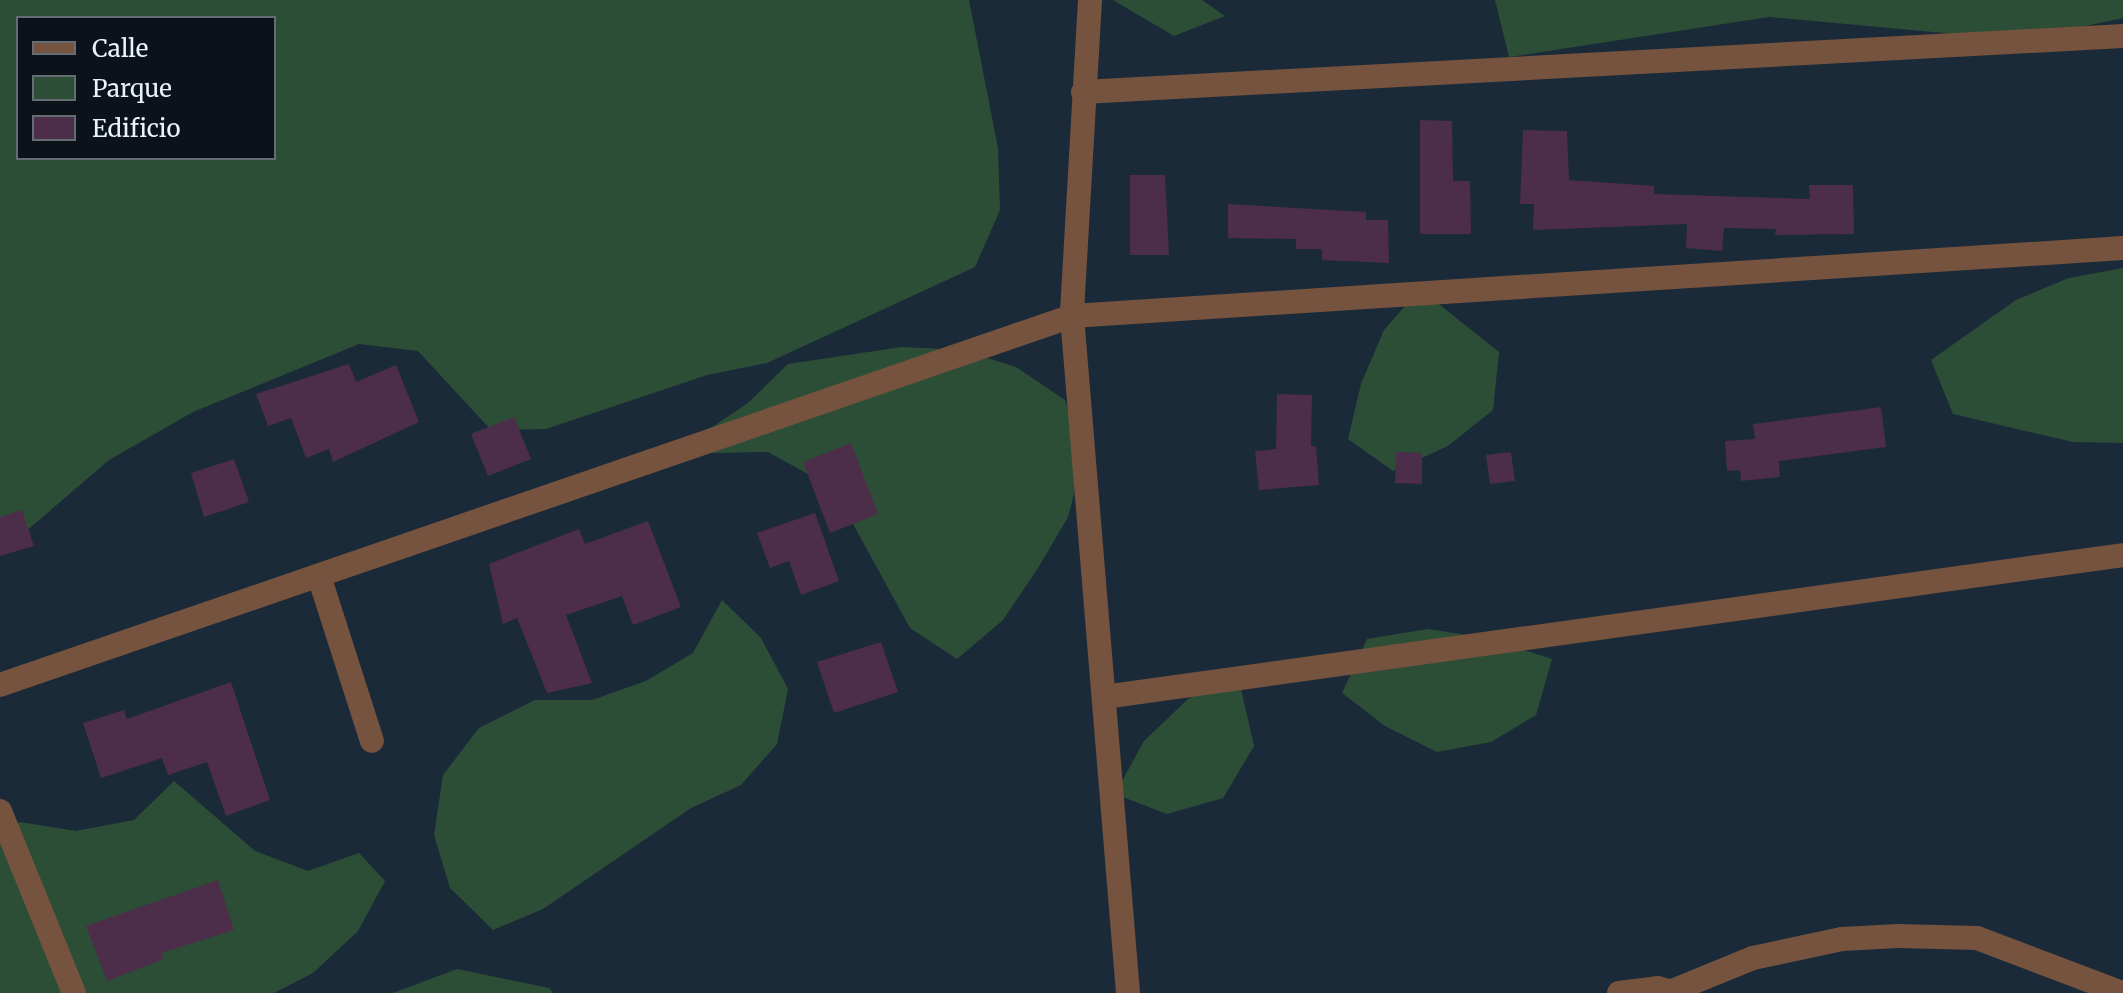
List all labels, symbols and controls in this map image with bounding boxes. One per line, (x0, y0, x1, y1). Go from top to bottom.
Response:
legend (16, 16, 276, 160)
text: Calle (92, 33, 148, 64)
text: Parque (92, 73, 172, 104)
text: Edificio (92, 113, 180, 144)

